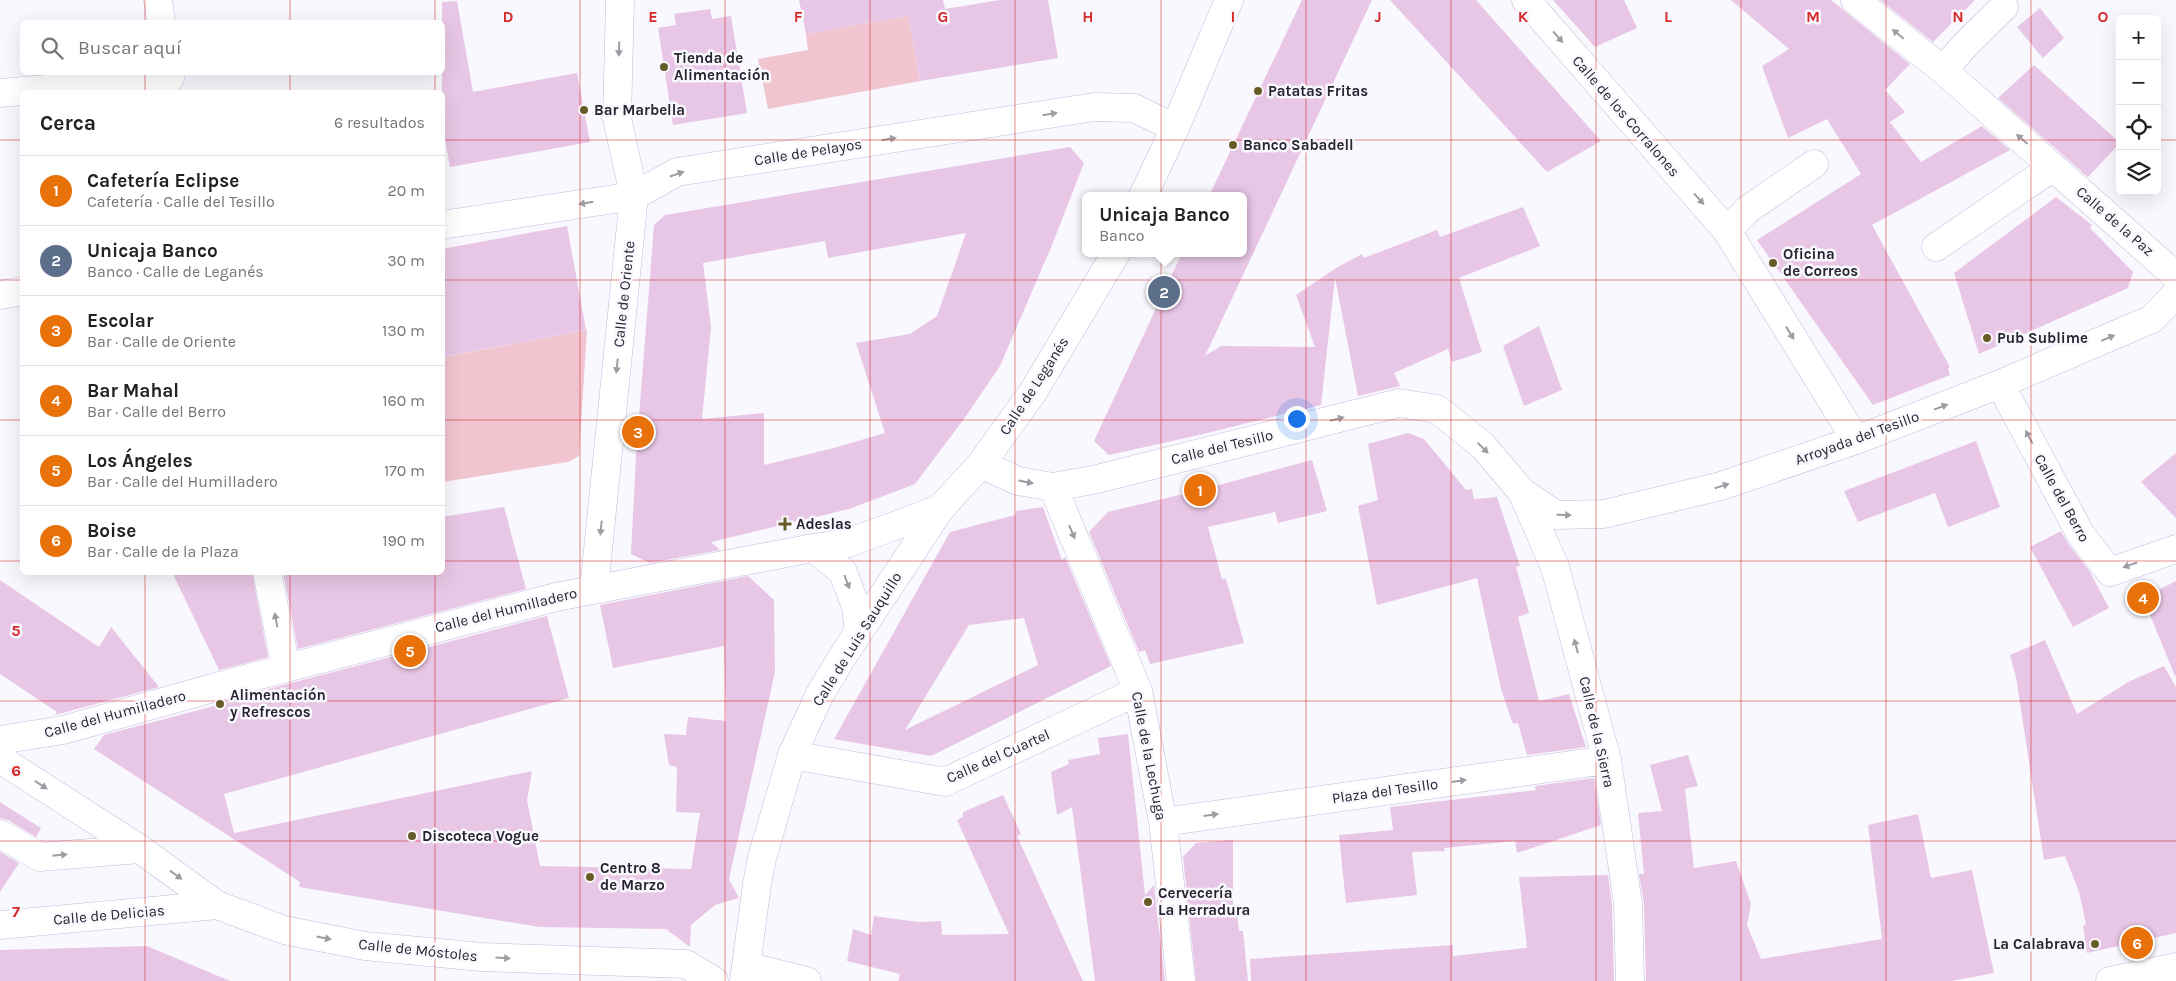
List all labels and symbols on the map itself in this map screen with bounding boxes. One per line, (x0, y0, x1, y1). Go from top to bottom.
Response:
text: D (503, 7, 514, 26)
text: E (648, 7, 658, 26)
text: F (794, 7, 803, 26)
text: G (938, 7, 948, 26)
text: H (1082, 7, 1094, 26)
text: I (1231, 7, 1235, 26)
text: J (1374, 7, 1382, 26)
text: K (1518, 7, 1529, 26)
text: L (1664, 7, 1672, 26)
text: M (1806, 7, 1820, 26)
text: N (1952, 7, 1964, 26)
text: O (2098, 7, 2109, 26)
one-way arrow (1892, 28, 1905, 39)
one-way arrow (1552, 30, 1563, 43)
one-way arrow (615, 41, 623, 57)
place label: Tienda de Alimentación (674, 49, 770, 84)
street label: Calle de los Corralones (1568, 52, 1684, 180)
marker: Tienda de Alimentación (658, 61, 670, 73)
place label: Patatas Fritas (1268, 82, 1368, 100)
marker: Patatas Fritas (1252, 85, 1264, 97)
place label: Bar Marbella (594, 101, 685, 119)
marker: Bar Marbella (578, 104, 590, 116)
one-way arrow (1042, 109, 1058, 117)
one-way arrow (2016, 133, 2028, 145)
street label: Calle de Pelayos (753, 135, 863, 169)
one-way arrow (881, 135, 897, 143)
place label: Banco Sabadell (1243, 136, 1354, 154)
marker: Banco Sabadell (1227, 139, 1239, 151)
one-way arrow (670, 169, 685, 177)
street label: Calle de la Paz (2073, 182, 2157, 260)
one-way arrow (1693, 192, 1704, 205)
one-way arrow (578, 200, 594, 208)
street label: Calle de Oriente (609, 240, 639, 348)
place label: Oficina de Correos (1783, 245, 1858, 280)
marker: Oficina de Correos (1767, 257, 1779, 269)
pin: 2 (1148, 273, 1180, 311)
one-way arrow (1786, 326, 1795, 339)
place label: Pub Sublime (1997, 329, 2088, 347)
marker: Pub Sublime (1981, 332, 1993, 344)
street label: Calle de Leganés (996, 334, 1072, 438)
one-way arrow (2101, 334, 2115, 342)
one-way arrow (613, 358, 621, 374)
one-way arrow (1934, 403, 1949, 411)
your location (1284, 406, 1310, 432)
street label: Arroyada del Tesillo (1792, 407, 1922, 469)
pin: 3 (622, 413, 654, 451)
one-way arrow (1330, 414, 1345, 422)
street label: Calle del Tesillo (1169, 426, 1275, 468)
one-way arrow (2024, 430, 2033, 444)
one-way arrow (1477, 442, 1489, 454)
street label: Calle del Berro (2030, 451, 2094, 545)
pin: 1 (1184, 471, 1216, 509)
one-way arrow (1019, 479, 1035, 487)
one-way arrow (1715, 481, 1730, 489)
one-way arrow (1556, 511, 1572, 519)
place label: Adeslas (796, 515, 852, 533)
marker: Adeslas (778, 517, 792, 531)
one-way arrow (597, 520, 605, 536)
one-way arrow (1068, 525, 1076, 539)
one-way arrow (2122, 561, 2137, 569)
street label: Calle de Luis Sauquillo (808, 569, 906, 709)
one-way arrow (843, 574, 851, 589)
pin: 4 (2127, 579, 2159, 617)
street label: Calle del Humilladero (433, 584, 579, 636)
one-way arrow (272, 613, 280, 628)
text: 5 (11, 621, 21, 640)
pin: 5 (394, 632, 426, 670)
one-way arrow (1572, 638, 1580, 653)
street label: Calle de la Sierra (1575, 675, 1619, 789)
street label: Calle del Humilladero (42, 686, 188, 742)
place label: Alimentación y Refrescos (230, 686, 326, 721)
street label: Calle de la Lechuga (1128, 690, 1170, 822)
marker: Alimentación y Refrescos (214, 698, 226, 710)
street label: Calle del Cuartel (944, 725, 1052, 787)
text: 6 (11, 761, 21, 780)
street label: Plaza del Tesillo (1331, 775, 1439, 807)
one-way arrow (1451, 776, 1467, 784)
one-way arrow (34, 781, 48, 790)
one-way arrow (1203, 811, 1219, 819)
place label: Discoteca Vogue (422, 827, 539, 845)
marker: Discoteca Vogue (406, 830, 418, 842)
one-way arrow (52, 851, 68, 859)
place label: Centro 8 de Marzo (600, 859, 665, 894)
one-way arrow (169, 870, 183, 880)
marker: Centro 8 de Marzo (584, 871, 596, 883)
place label: Cervecería La Herradura (1158, 884, 1250, 919)
marker: Cervecería La Herradura (1142, 896, 1154, 908)
street label: Calle de Delicias (52, 901, 166, 929)
text: 7 (12, 902, 20, 921)
pin: 6 (2121, 924, 2153, 962)
one-way arrow (316, 934, 331, 942)
street label: Calle de Móstoles (358, 935, 478, 965)
place label: La Calabrava (1993, 935, 2085, 953)
marker: La Calabrava (2089, 938, 2101, 950)
one-way arrow (495, 954, 511, 962)

